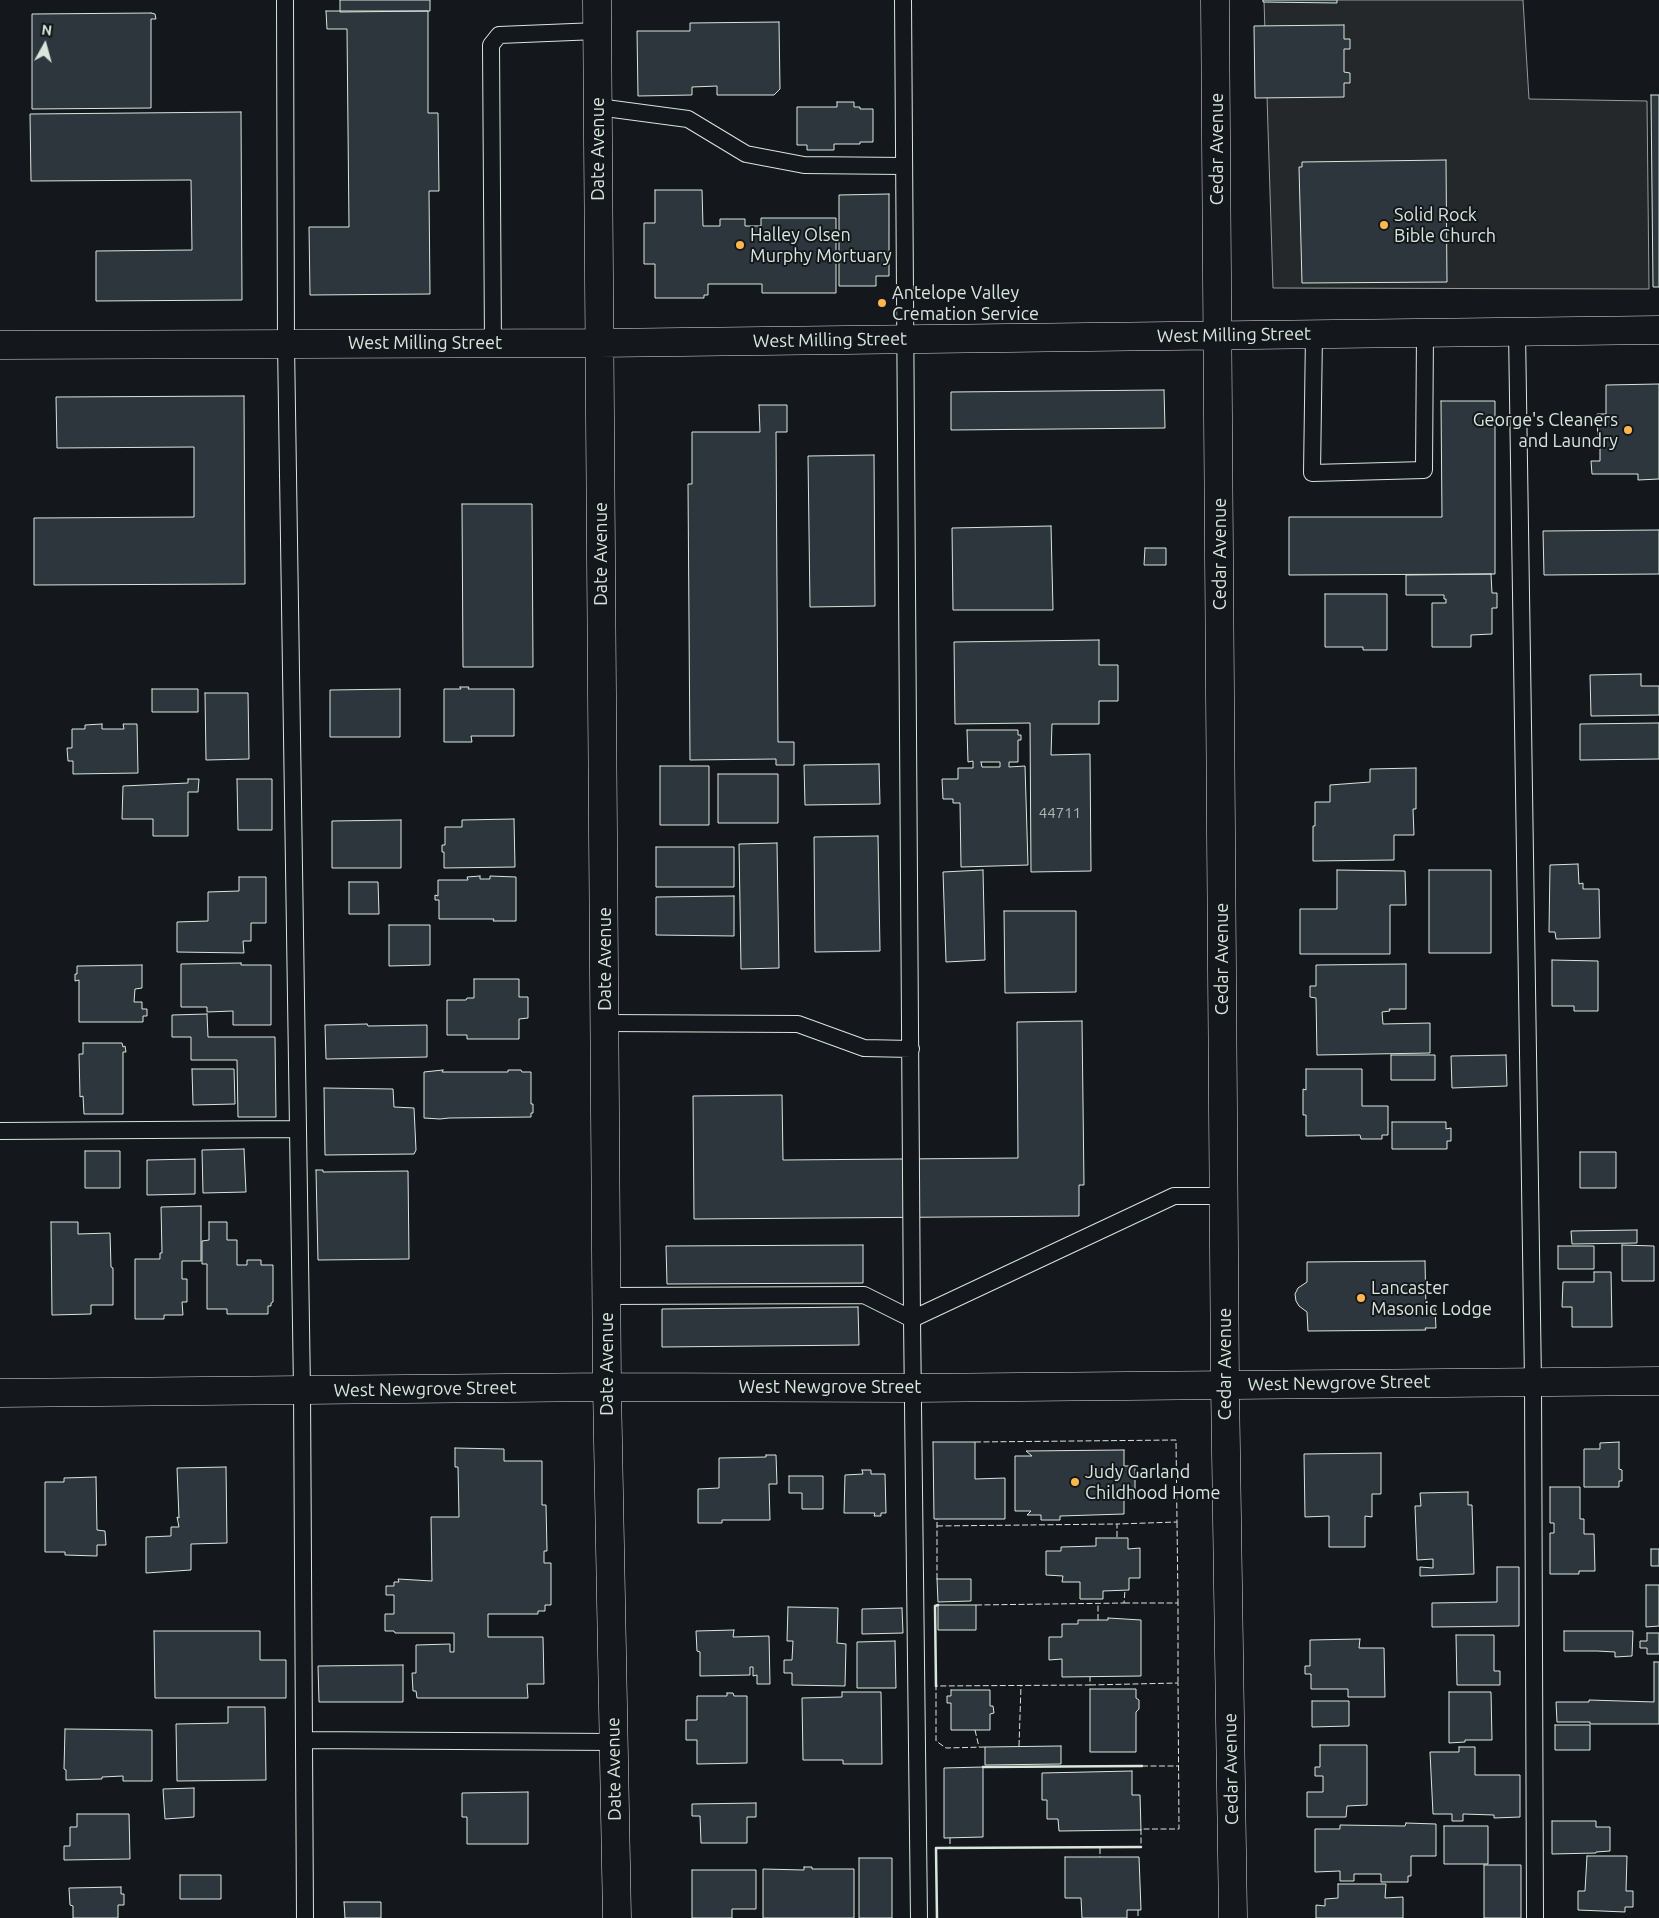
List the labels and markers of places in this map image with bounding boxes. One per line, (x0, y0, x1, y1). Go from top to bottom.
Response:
place label: Solid Rock Bible Church (1394, 204, 1496, 246)
marker: Solid Rock Bible Church (1378, 219, 1390, 231)
place label: Halley Olsen Murphy Mortuary (750, 224, 892, 266)
marker: Halley Olsen Murphy Mortuary (734, 239, 746, 251)
place label: Antelope Valley Cremation Service (892, 282, 1039, 324)
marker: Antelope Valley Cremation Service (876, 297, 888, 309)
place label: George's Cleaners and Laundry (1473, 409, 1618, 452)
marker: George's Cleaners and Laundry (1622, 424, 1634, 436)
place label: Lancaster Masonic Lodge (1371, 1277, 1492, 1320)
marker: Lancaster Masonic Lodge (1355, 1292, 1367, 1304)
place label: Judy Garland Childhood Home (1085, 1461, 1220, 1504)
marker: Judy Garland Childhood Home (1069, 1476, 1081, 1488)

